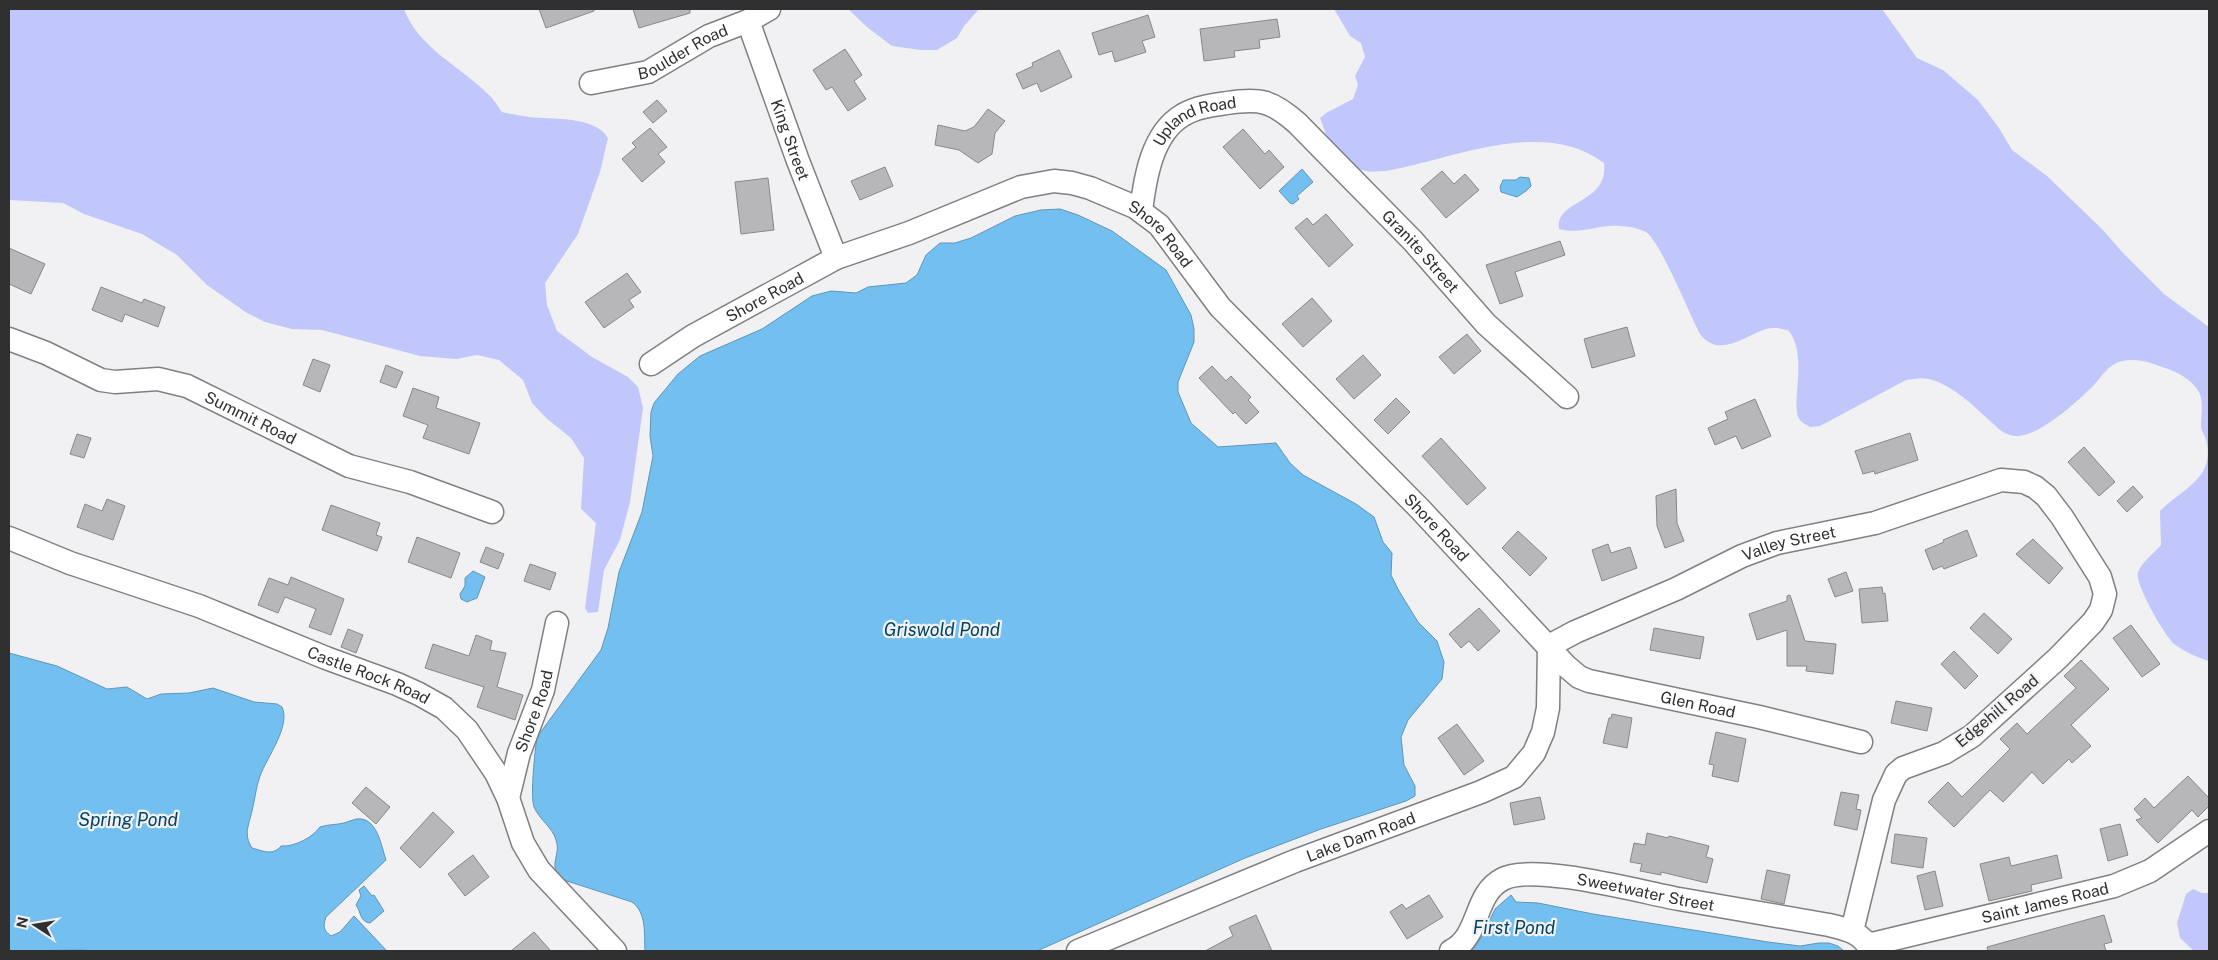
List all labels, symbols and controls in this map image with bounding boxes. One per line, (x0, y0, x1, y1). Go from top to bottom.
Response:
street label: Boulder Road (636, 20, 730, 83)
street label: Upland Road (1149, 92, 1238, 149)
street label: King Street (767, 96, 814, 183)
street label: Shore Road (1126, 196, 1197, 271)
street label: Granite Street (1378, 206, 1463, 296)
street label: Shore Road (722, 268, 807, 326)
street label: Summit Road (202, 387, 300, 448)
street label: Shore Road (1400, 489, 1473, 565)
street label: Valley Street (1739, 522, 1837, 565)
water label: Griswold Pond (884, 619, 1001, 640)
street label: Castle Rock Road (305, 642, 433, 708)
street label: Shore Road (511, 668, 556, 755)
street label: Edgehill Road (1952, 671, 2042, 751)
street label: Glen Road (1659, 687, 1737, 721)
street label: Lake Dam Road (1304, 808, 1418, 866)
water label: Spring Pond (78, 809, 178, 830)
street label: Sweetwater Street (1575, 869, 1716, 915)
street label: Saint James Road (1979, 878, 2111, 927)
north arrow (10, 900, 60, 950)
text: N (13, 915, 31, 929)
water label: First Pond (1473, 917, 1556, 938)

